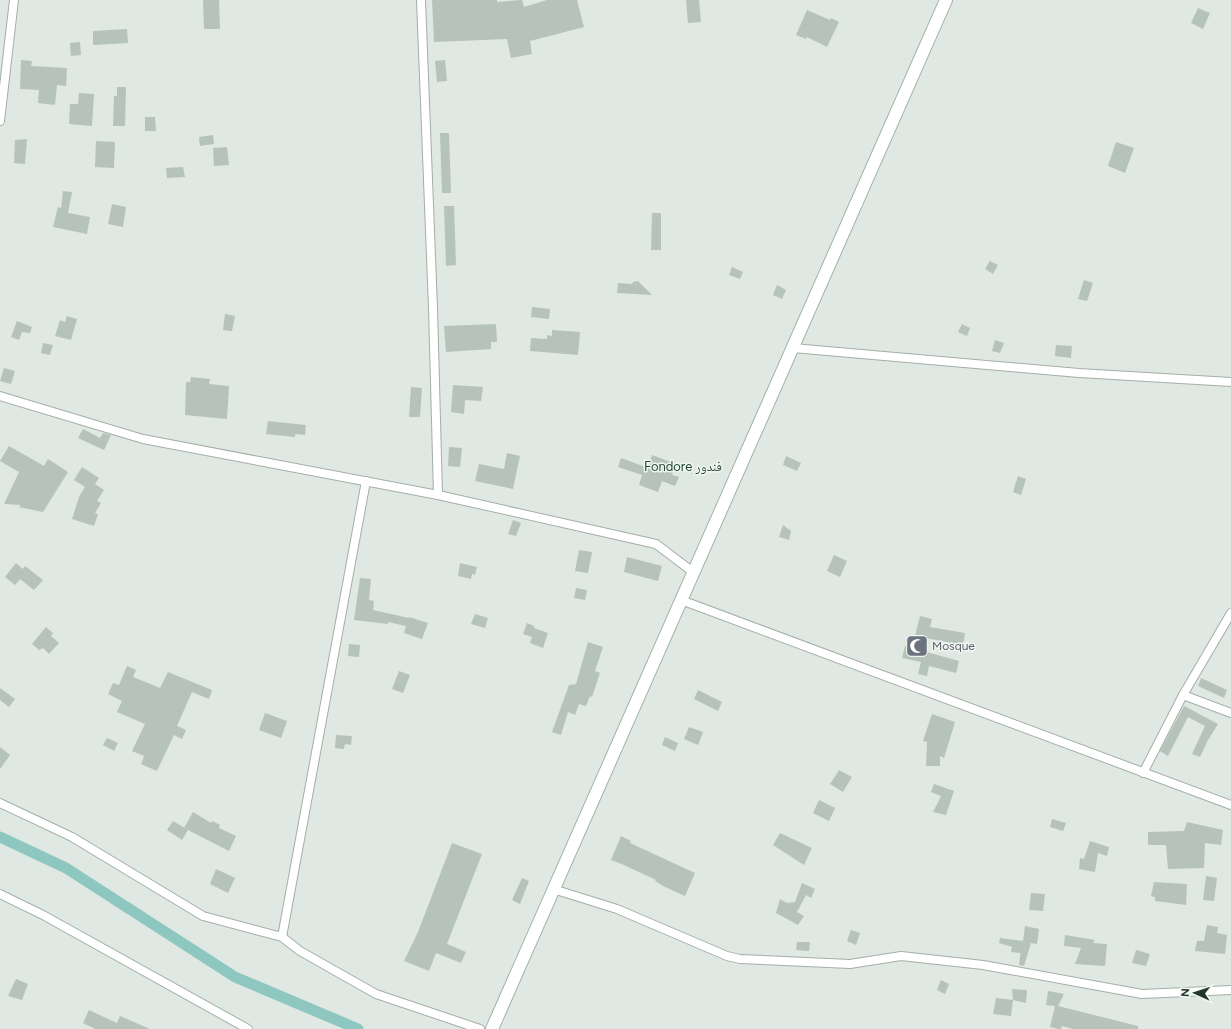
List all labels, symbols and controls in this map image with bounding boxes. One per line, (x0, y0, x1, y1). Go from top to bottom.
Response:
district label: Fondore فندور (644, 459, 722, 475)
mosque icon: Mosque (904, 633, 930, 659)
place label: Mosque (932, 639, 975, 653)
north arrow (1175, 973, 1215, 1013)
text: N (1179, 988, 1192, 997)

